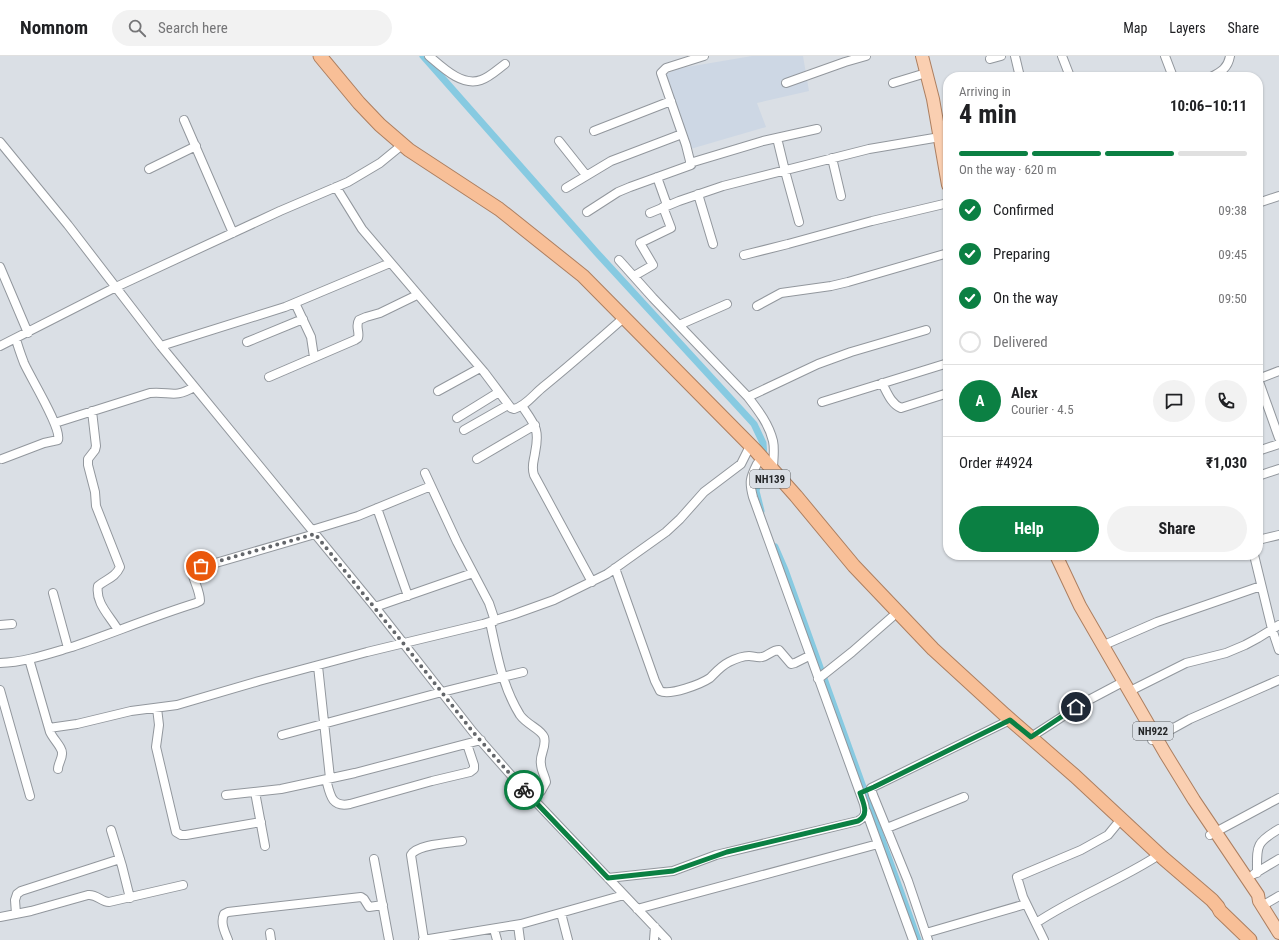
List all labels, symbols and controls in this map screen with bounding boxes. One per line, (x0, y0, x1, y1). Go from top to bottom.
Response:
search box (112, 10, 392, 46)
text: Nomnom (20, 16, 88, 39)
icon: search (126, 17, 148, 39)
text: Search here (158, 19, 228, 37)
text: Map (1123, 20, 1147, 36)
text: Layers (1169, 20, 1206, 36)
text: Share (1228, 20, 1259, 36)
text: Arriving in (959, 84, 1011, 99)
text: 10:06–10:11 (1170, 97, 1247, 115)
text: 4 min (959, 99, 1017, 129)
text: On the way · 620 m (959, 162, 1056, 177)
icon: check (959, 199, 981, 221)
text: Confirmed (993, 201, 1054, 219)
text: 09:38 (1218, 203, 1247, 218)
icon: check (959, 243, 981, 265)
text: Preparing (993, 245, 1050, 263)
text: 09:45 (1218, 247, 1247, 262)
icon: check (959, 287, 981, 309)
text: On the way (993, 289, 1058, 307)
text: 09:50 (1218, 291, 1247, 306)
text: Delivered (993, 333, 1048, 351)
button: chat (1153, 380, 1195, 422)
button: phone (1205, 380, 1247, 422)
text: Alex (1011, 384, 1038, 402)
text: A (976, 392, 984, 410)
text: Courier · 4.5 (1011, 402, 1074, 417)
text: Order #4924 (959, 454, 1033, 472)
text: ₹1,030 (1206, 454, 1247, 472)
road number: NH139 (750, 470, 790, 488)
button: Help (959, 506, 1099, 552)
button: Share (1107, 506, 1247, 552)
pin (184, 549, 218, 583)
icon: bag (190, 555, 212, 577)
pin (1059, 690, 1093, 724)
icon: home (1065, 696, 1087, 718)
road number: NH922 (1133, 722, 1173, 740)
courier (504, 770, 544, 810)
icon: bike (513, 779, 535, 801)

